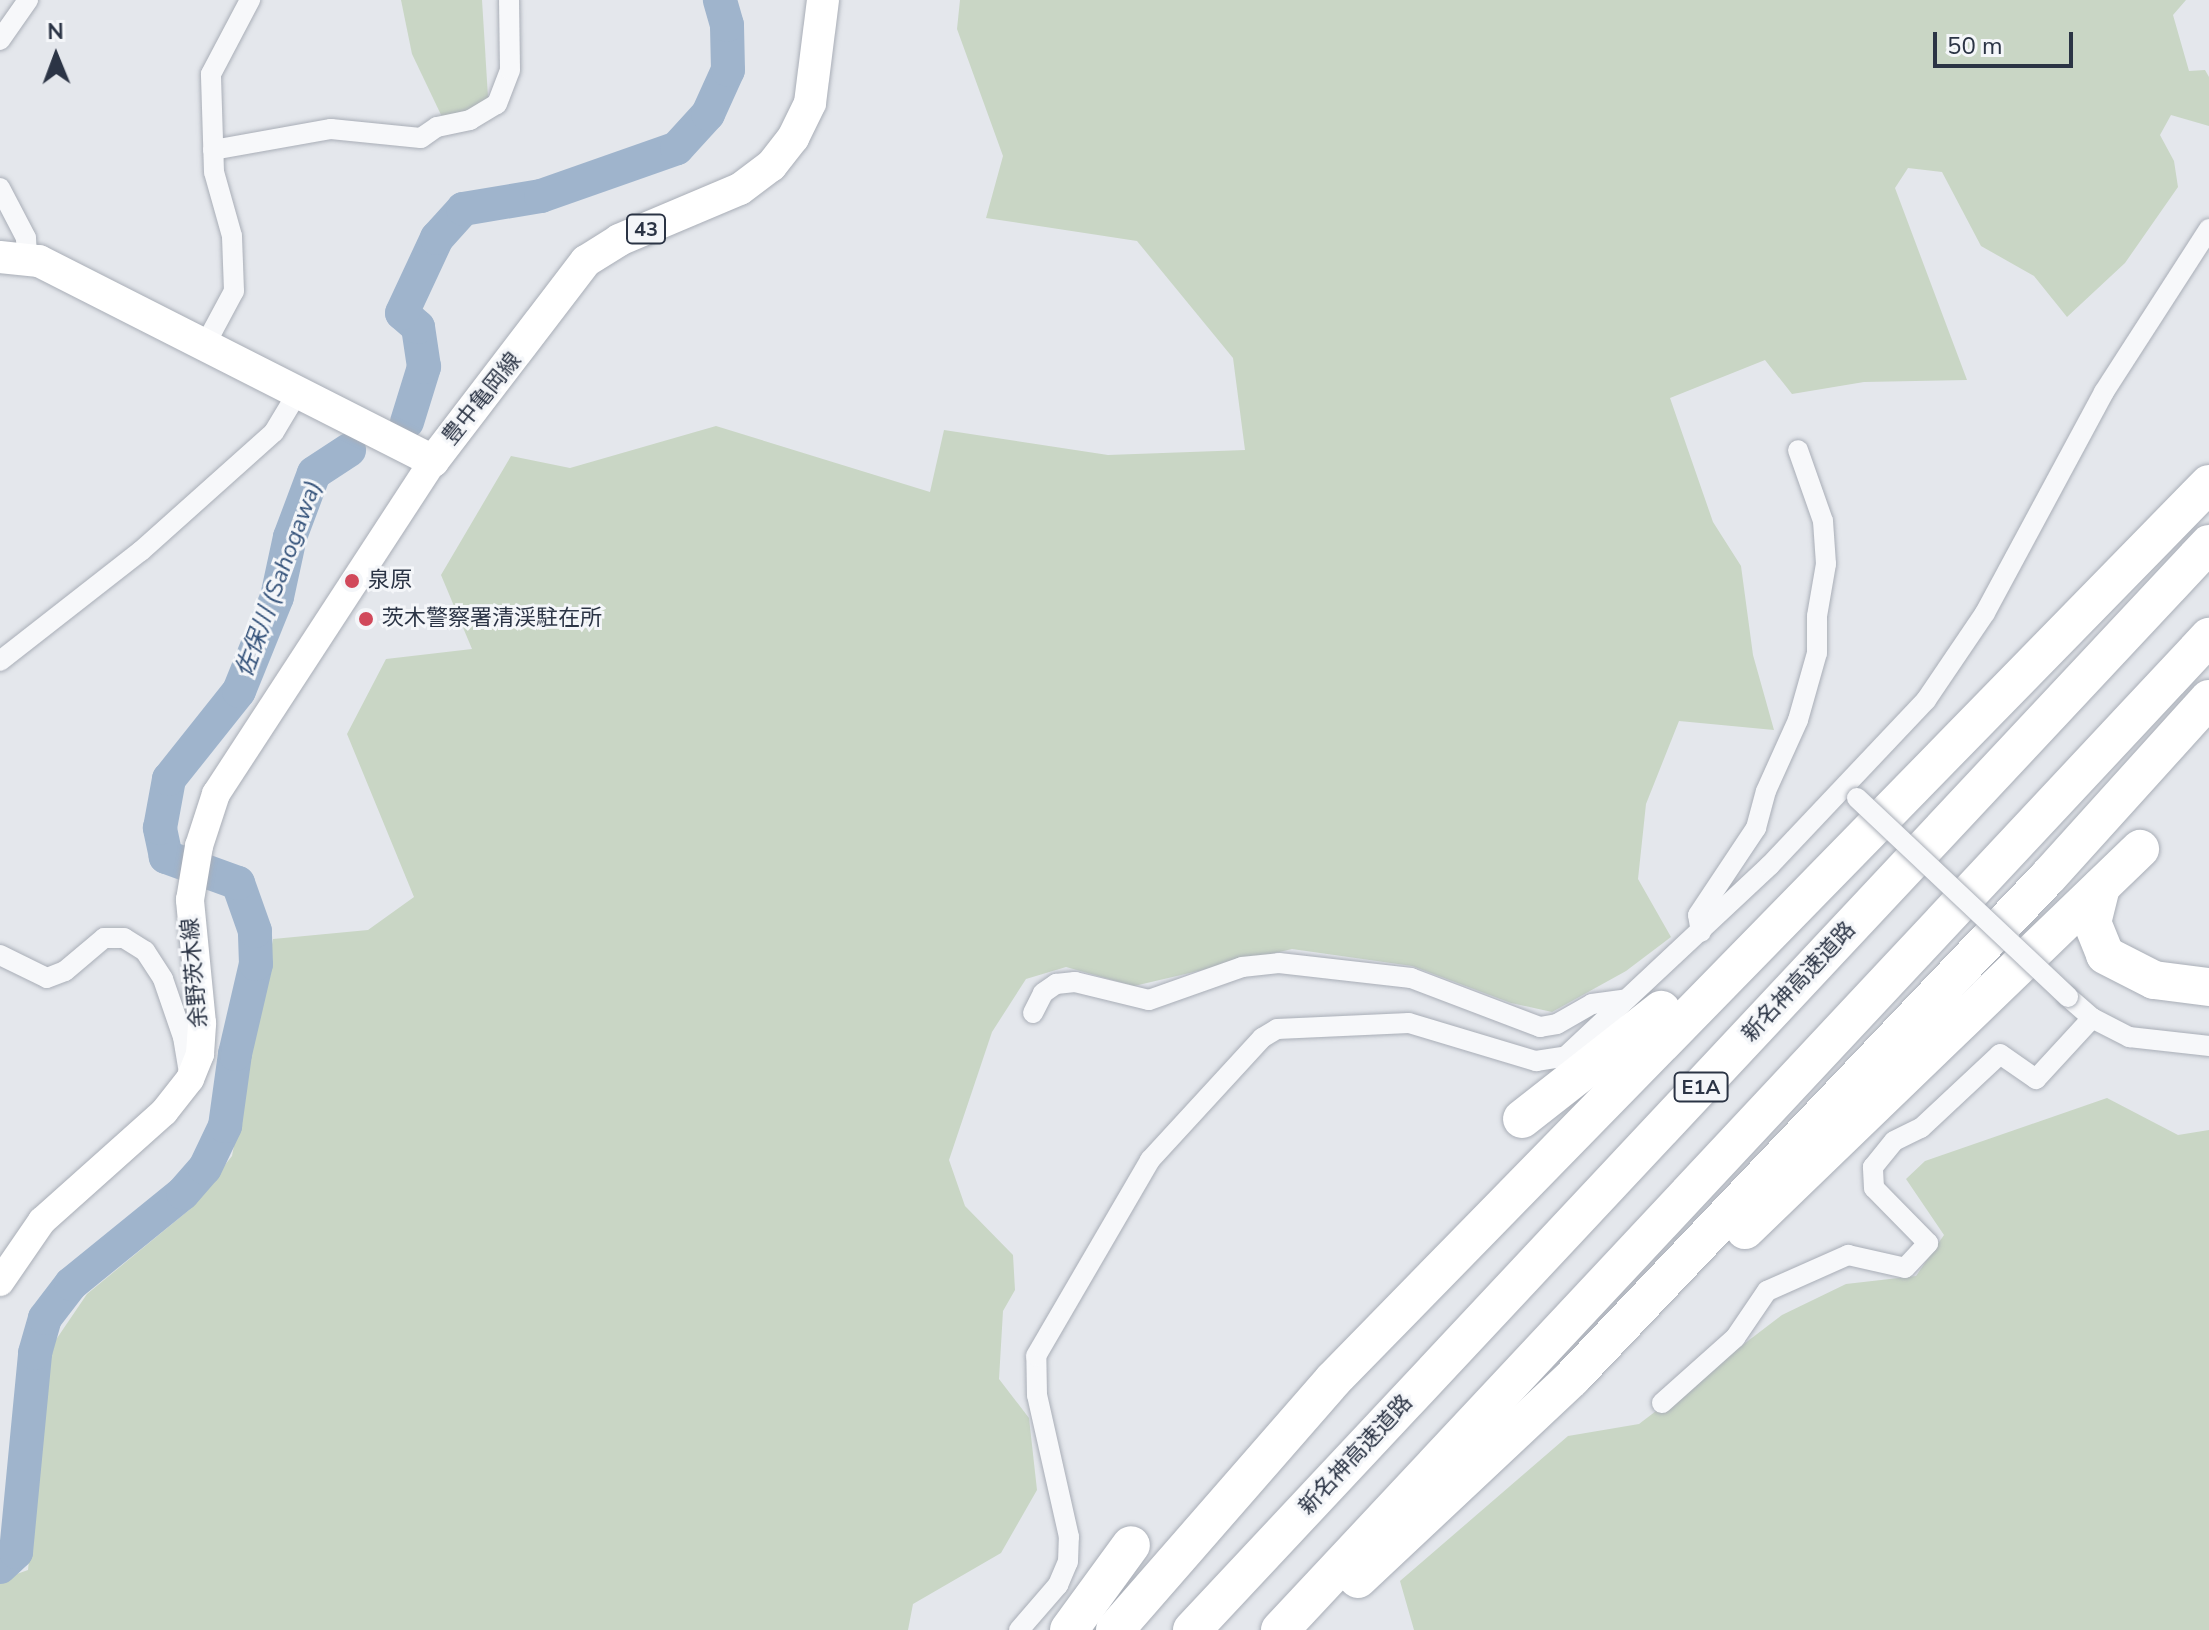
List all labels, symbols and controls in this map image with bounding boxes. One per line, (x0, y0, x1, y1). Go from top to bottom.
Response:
north arrow (16, 16, 96, 96)
scale bar (1937, 16, 2077, 66)
text: N (47, 17, 64, 47)
text: 50 m (1947, 30, 2003, 62)
road number: 43 (626, 213, 666, 245)
street label: 豊中亀岡線 (437, 348, 527, 450)
water label: 佐保川 (Sahogawa) (230, 477, 328, 681)
place label: 泉原 (368, 568, 412, 594)
marker: 泉原 (343, 572, 361, 590)
place label: 茨木警察署清渓駐在所 (382, 606, 602, 632)
marker: 茨木警察署清渓駐在所 (357, 610, 375, 628)
street label: 余野茨木線 (177, 917, 213, 1029)
street label: 新名神高速道路 (1737, 917, 1861, 1047)
road number: E1A (1673, 1071, 1729, 1103)
street label: 新名神高速道路 (1294, 1390, 1418, 1520)

